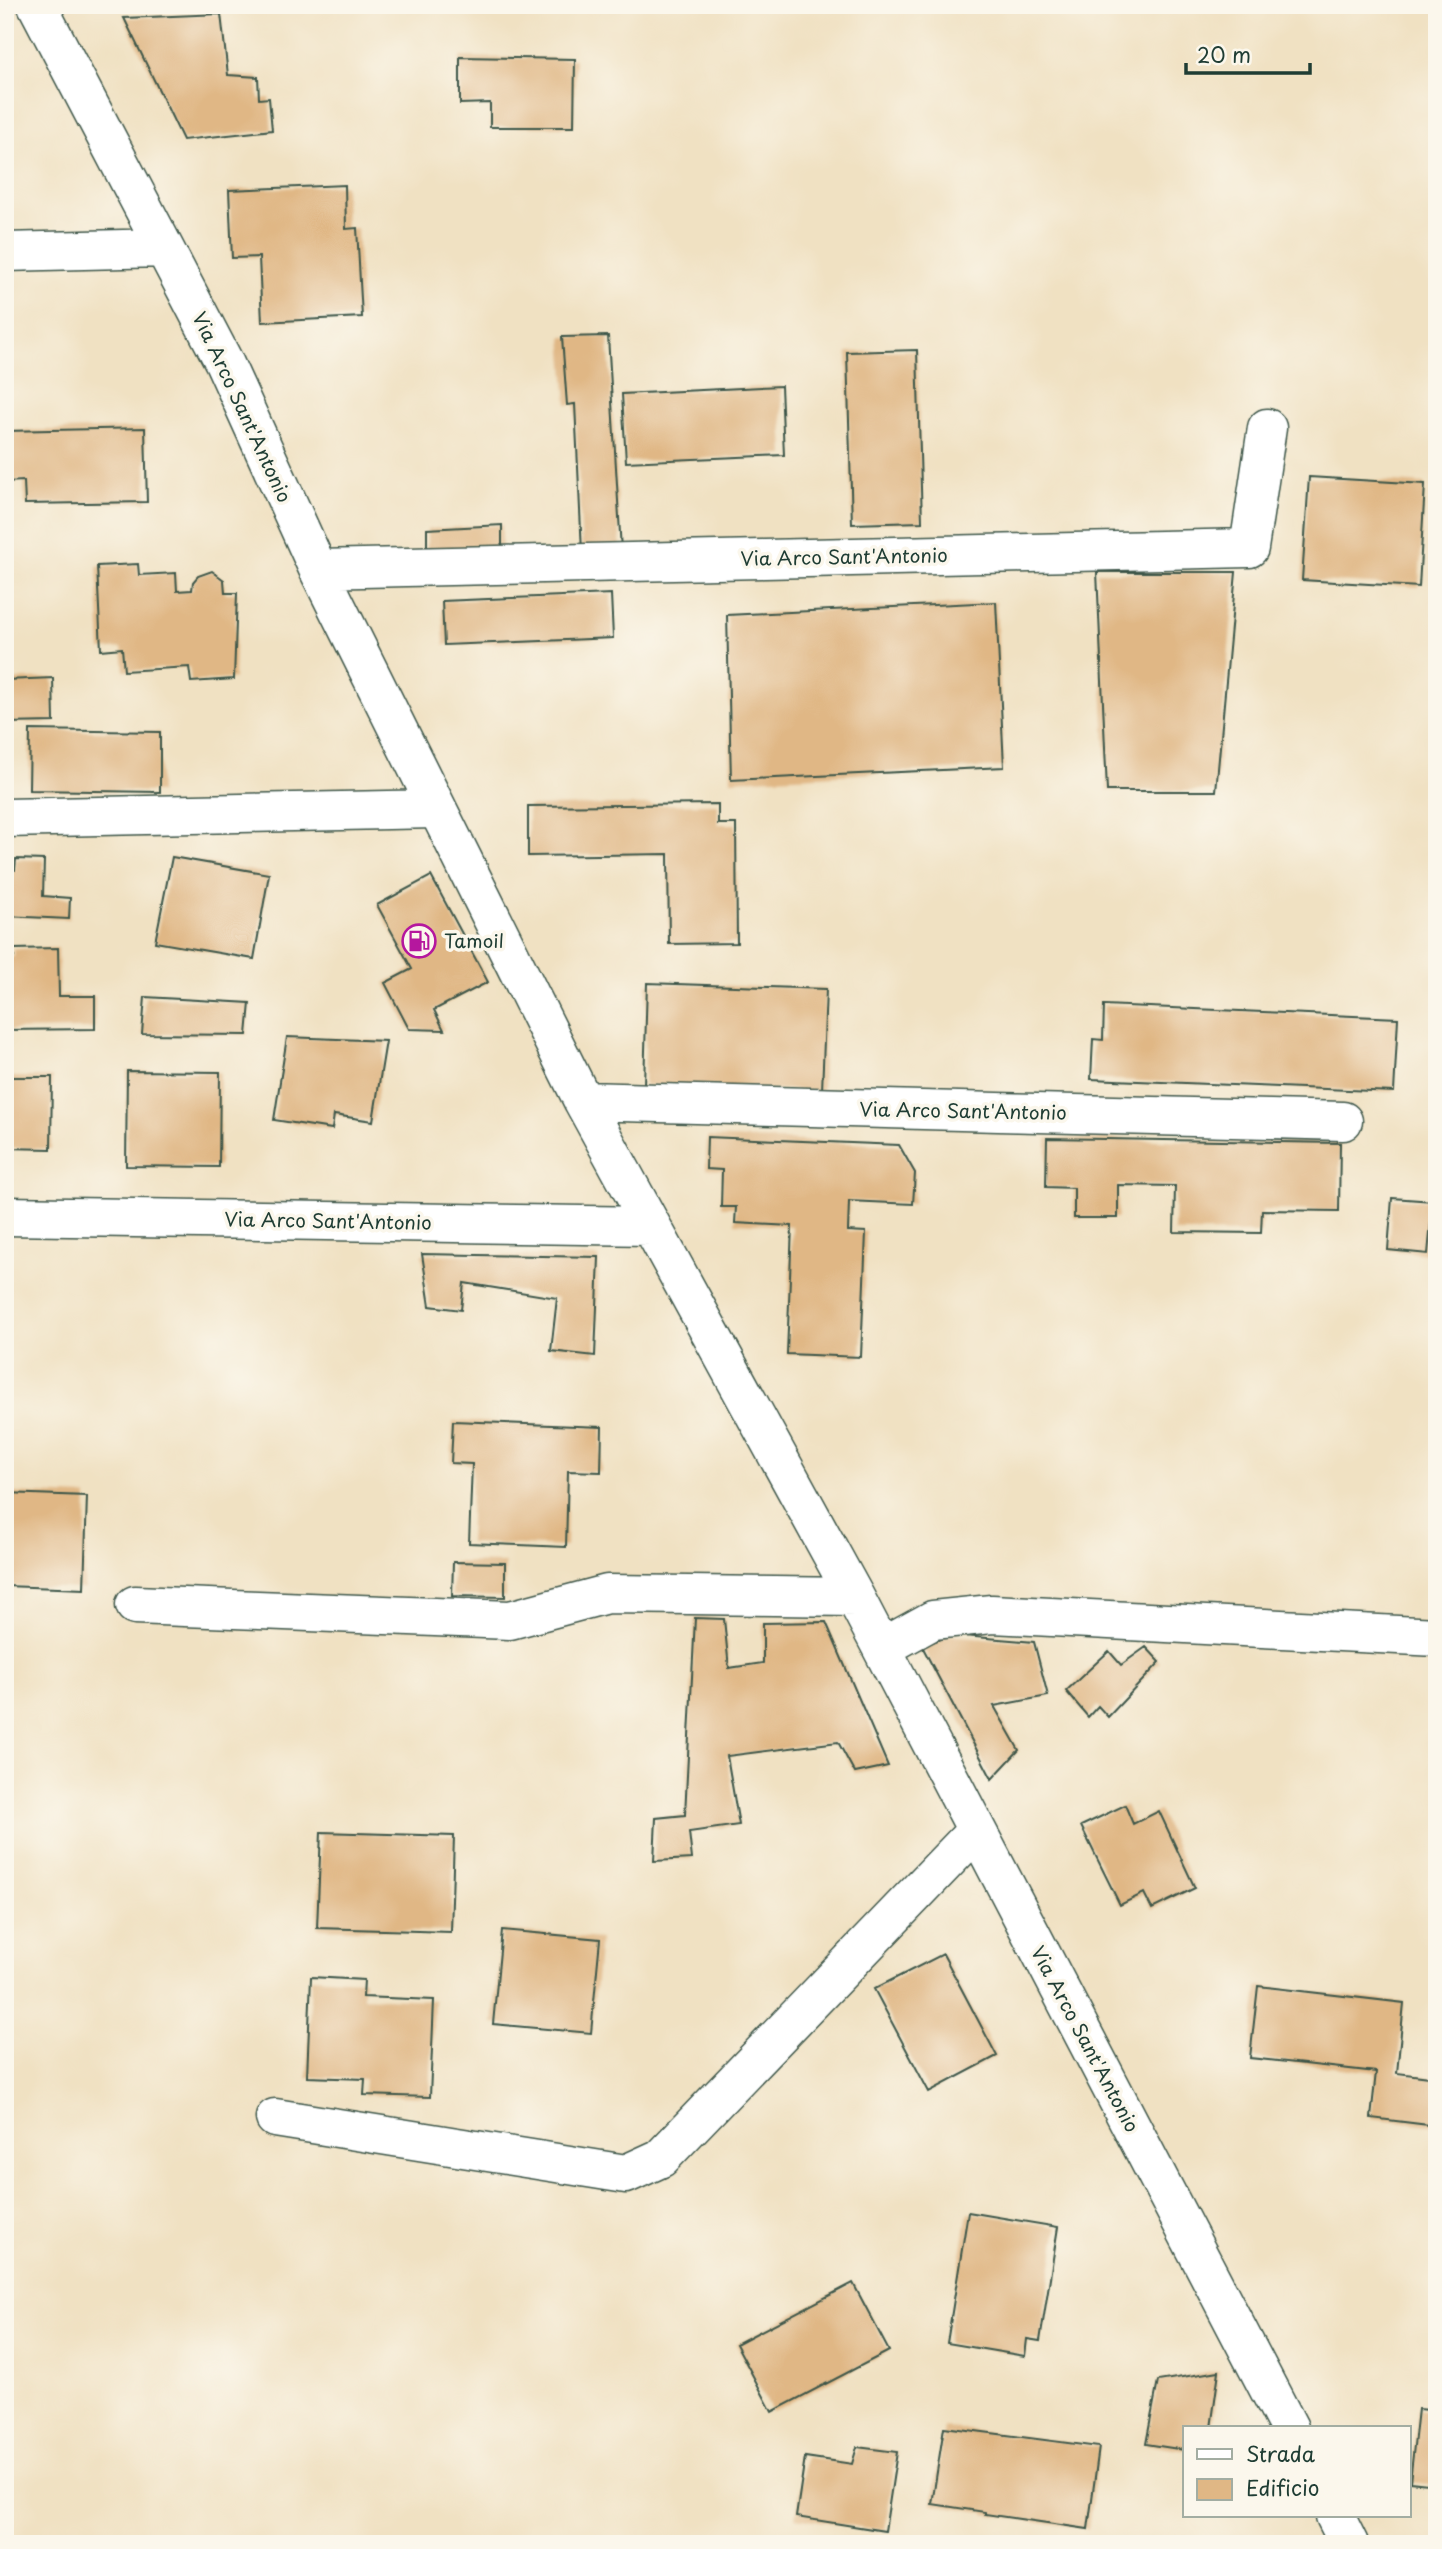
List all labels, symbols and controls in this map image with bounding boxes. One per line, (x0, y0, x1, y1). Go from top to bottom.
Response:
scale bar (1186, 32, 1311, 76)
text: 20 m (1197, 38, 1251, 70)
street label: Via Arco Sant'Antonio (186, 307, 299, 506)
street label: Via Arco Sant'Antonio (740, 540, 948, 572)
fuel station icon: Tamoil (400, 922, 438, 960)
place label: Tamoil (444, 926, 504, 954)
street label: Via Arco Sant'Antonio (859, 1094, 1067, 1126)
street label: Via Arco Sant'Antonio (224, 1204, 432, 1236)
street label: Via Arco Sant'Antonio (1025, 1940, 1147, 2137)
legend (1183, 2426, 1410, 2518)
text: Strada (1246, 2437, 1316, 2469)
text: Edificio (1246, 2471, 1319, 2503)

